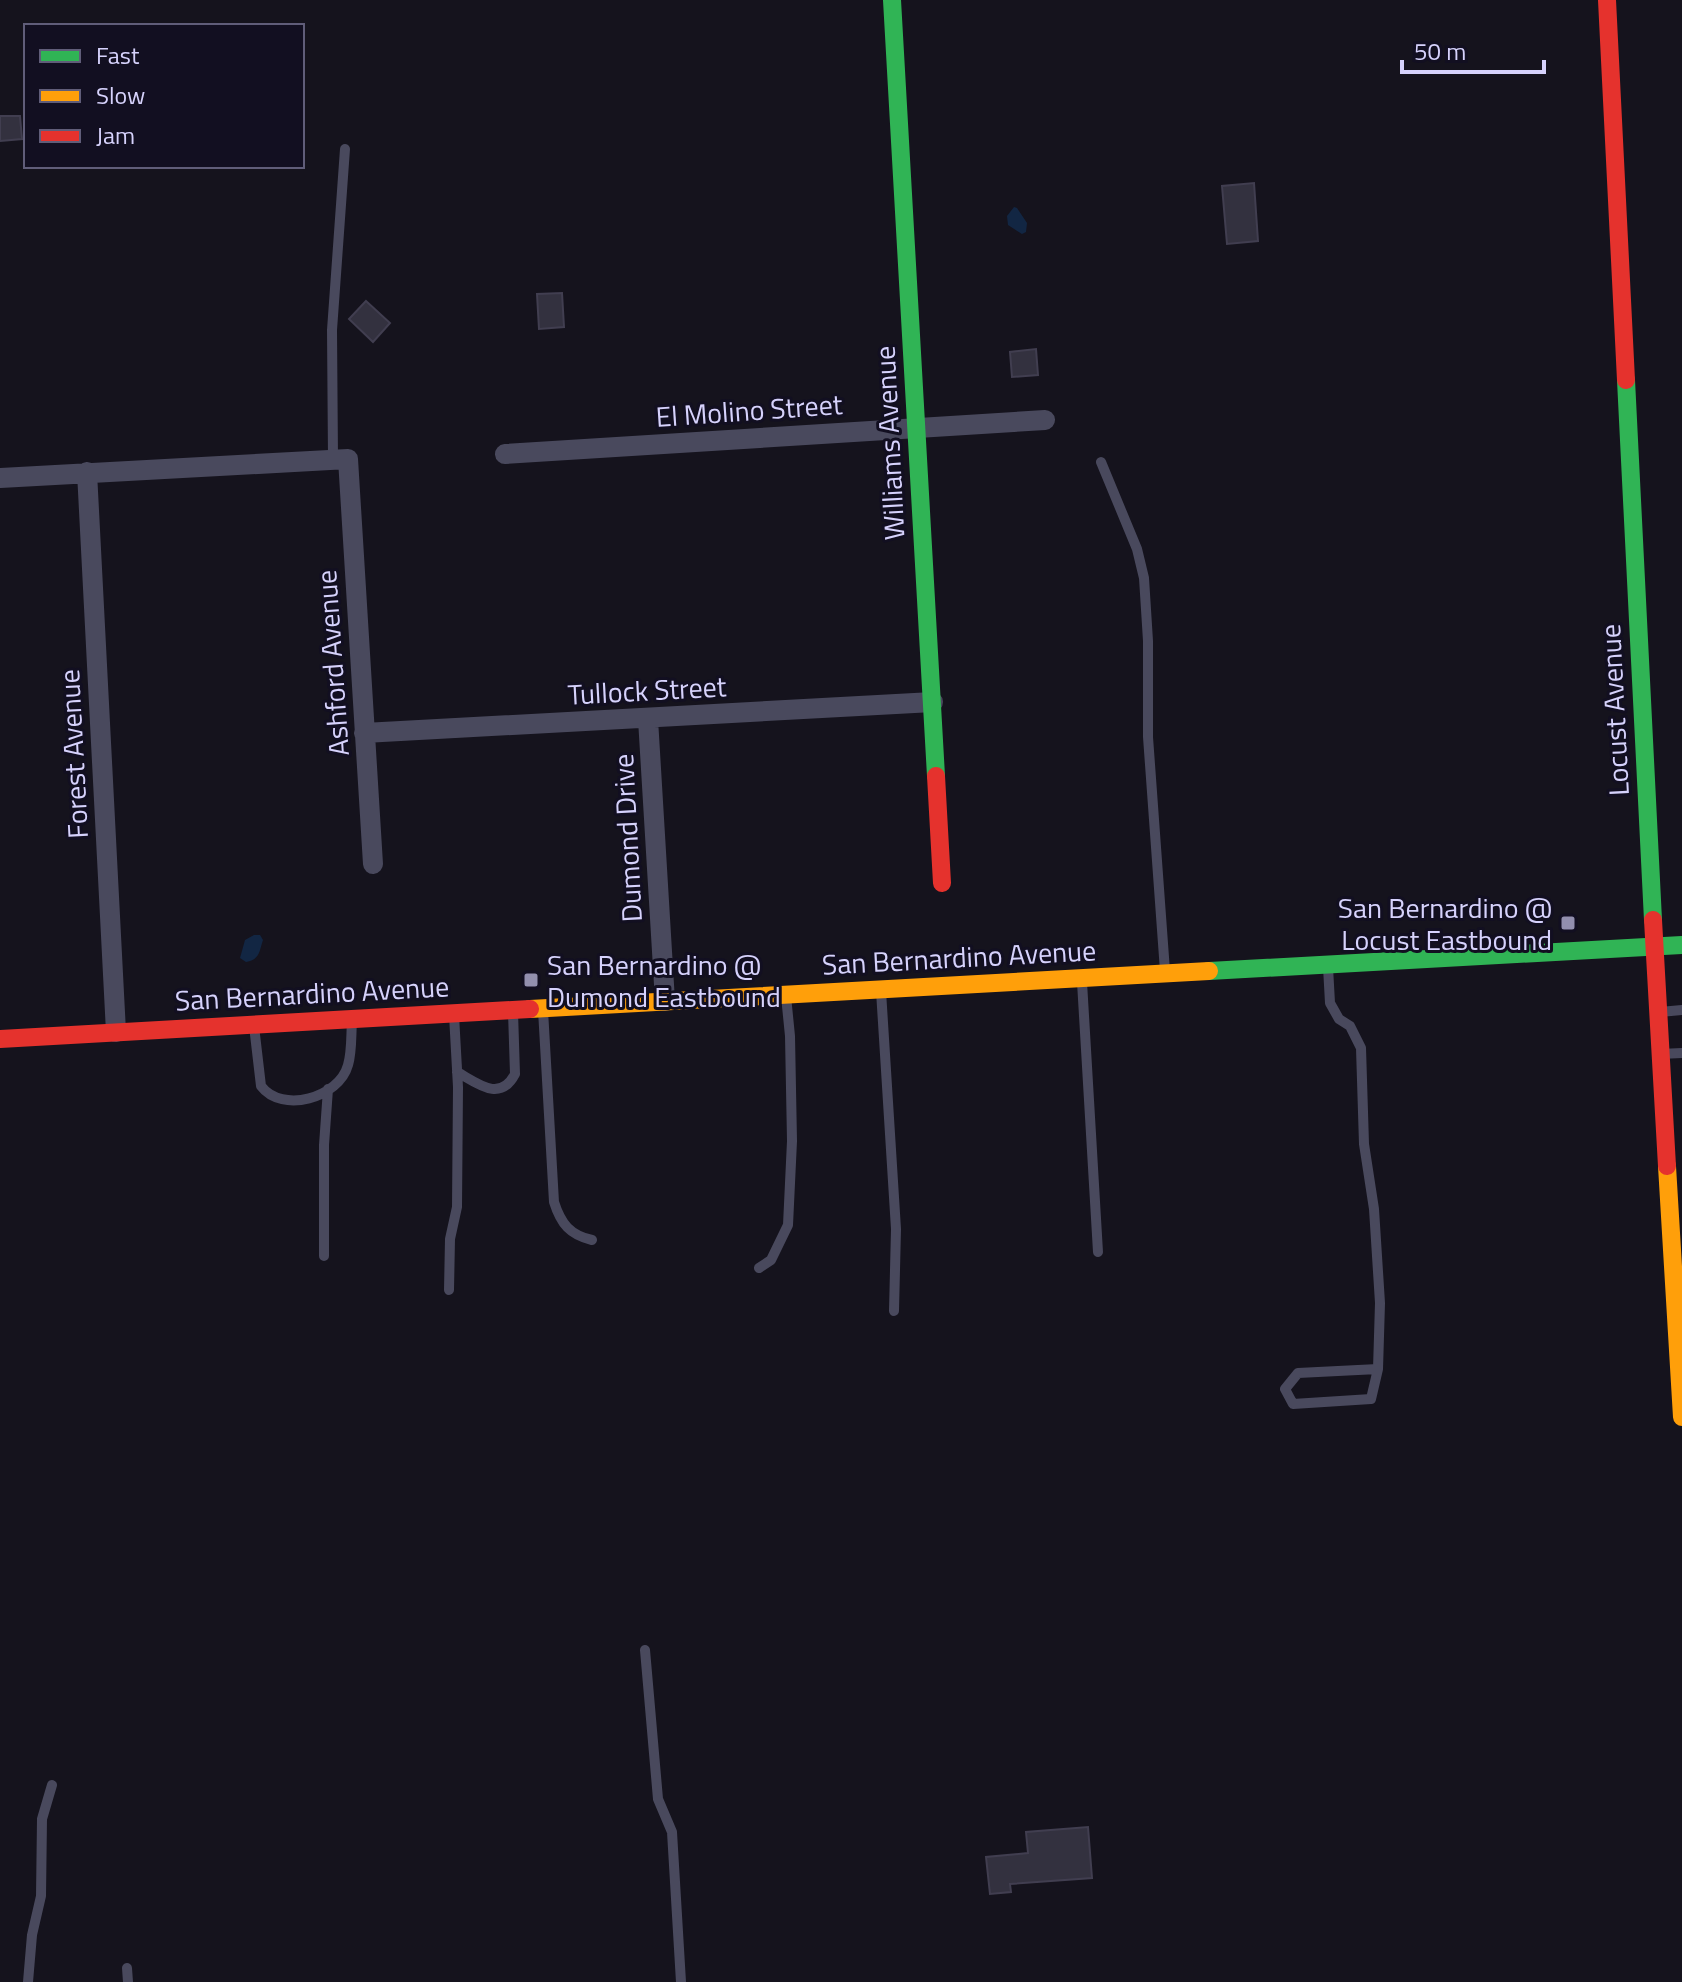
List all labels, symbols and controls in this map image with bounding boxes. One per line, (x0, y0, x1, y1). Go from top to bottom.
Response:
legend (24, 24, 304, 168)
scale bar (1402, 24, 1544, 74)
text: 50 m (1414, 33, 1466, 69)
text: Fast (96, 37, 140, 73)
text: Slow (96, 77, 145, 113)
text: Jam (96, 117, 135, 153)
street label: Williams Avenue (862, 345, 916, 541)
street label: El Molino Street (654, 382, 844, 438)
street label: Ashford Avenue (304, 569, 360, 757)
street label: Locust Avenue (1588, 623, 1640, 797)
street label: Tullock Street (567, 664, 728, 716)
street label: Forest Avenue (47, 668, 99, 840)
street label: Dumond Drive (601, 753, 653, 923)
place label: San Bernardino @ Locust Eastbound (1338, 886, 1552, 961)
marker: San Bernardino @ Locust Eastbound (1559, 914, 1577, 932)
street label: San Bernardino Avenue (821, 928, 1097, 986)
place label: San Bernardino @ Dumond Eastbound (547, 943, 781, 1018)
street label: San Bernardino Avenue (174, 964, 450, 1022)
marker: San Bernardino @ Dumond Eastbound (522, 971, 540, 989)

